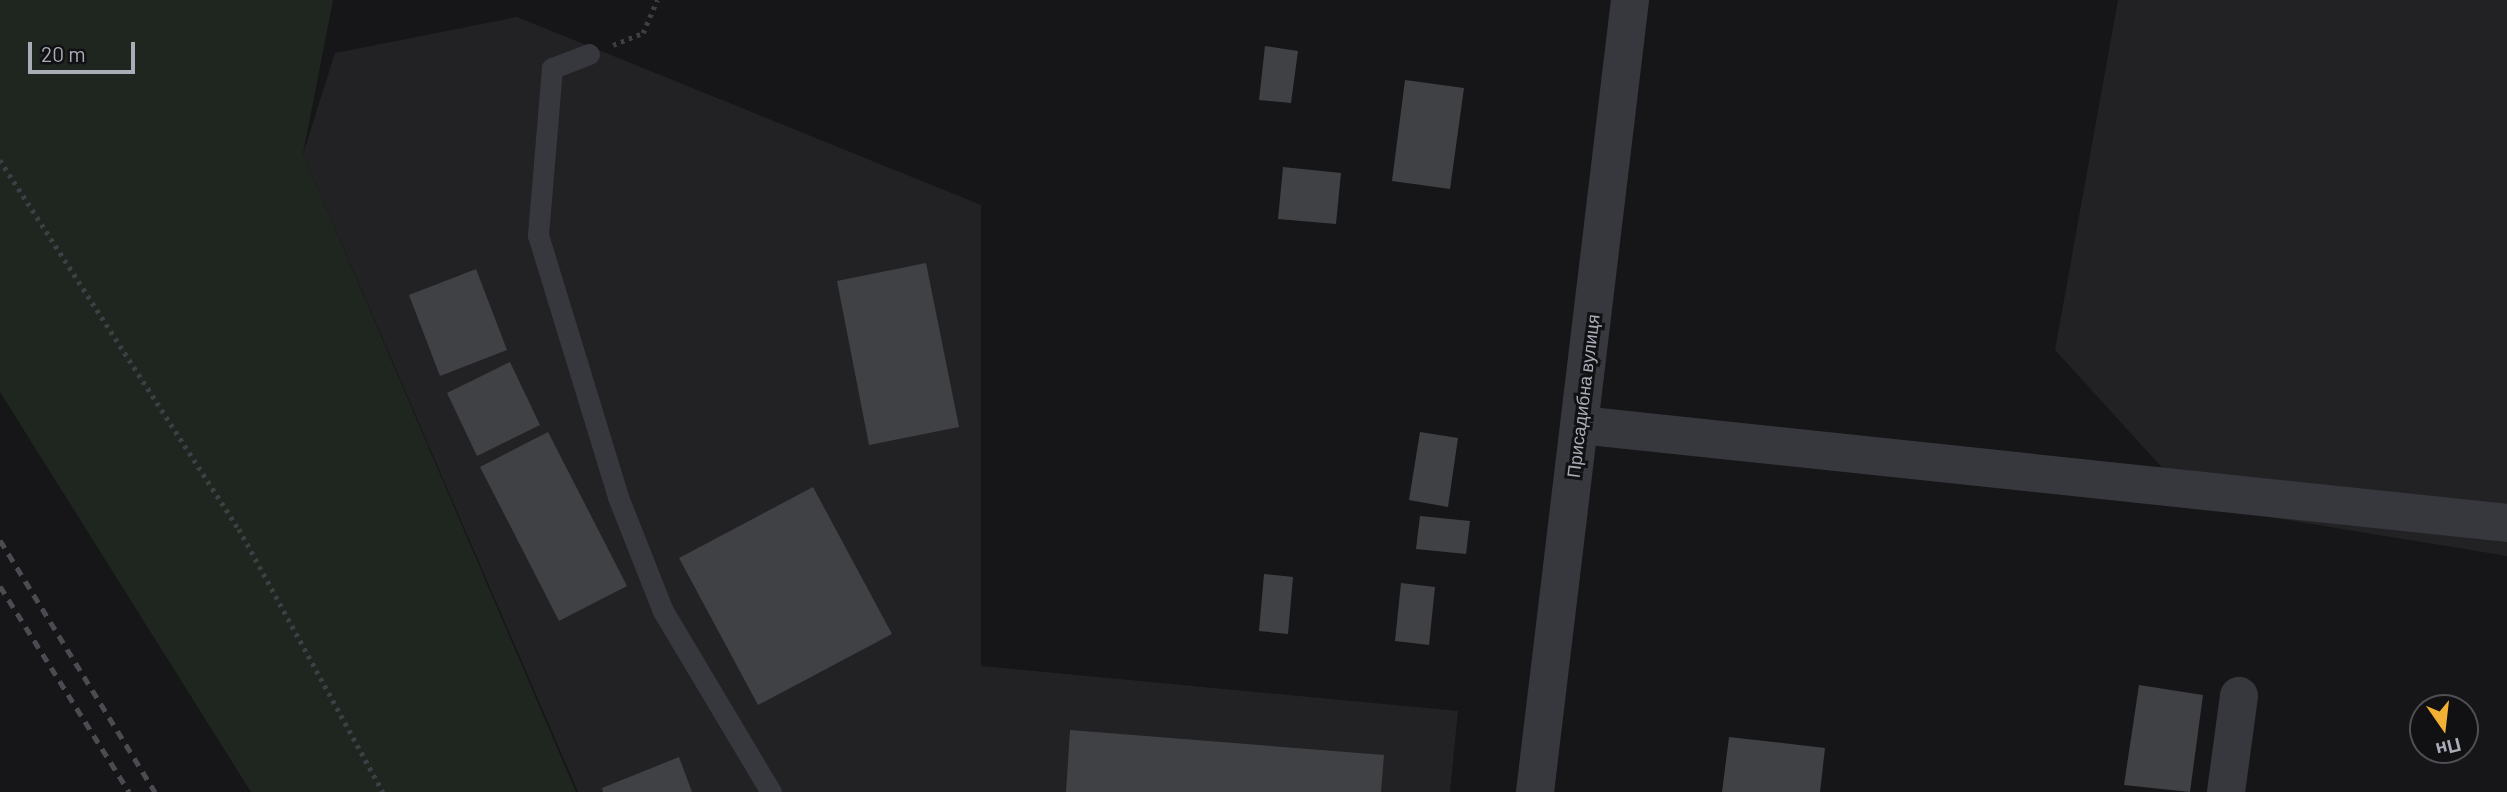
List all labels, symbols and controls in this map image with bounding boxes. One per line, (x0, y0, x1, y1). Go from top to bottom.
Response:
scale bar (32, 28, 138, 72)
text: 20 m (41, 41, 86, 66)
street label: Присадибна вулиця (1562, 313, 1604, 479)
north arrow (2409, 694, 2479, 764)
text: Пн (2434, 734, 2464, 762)

